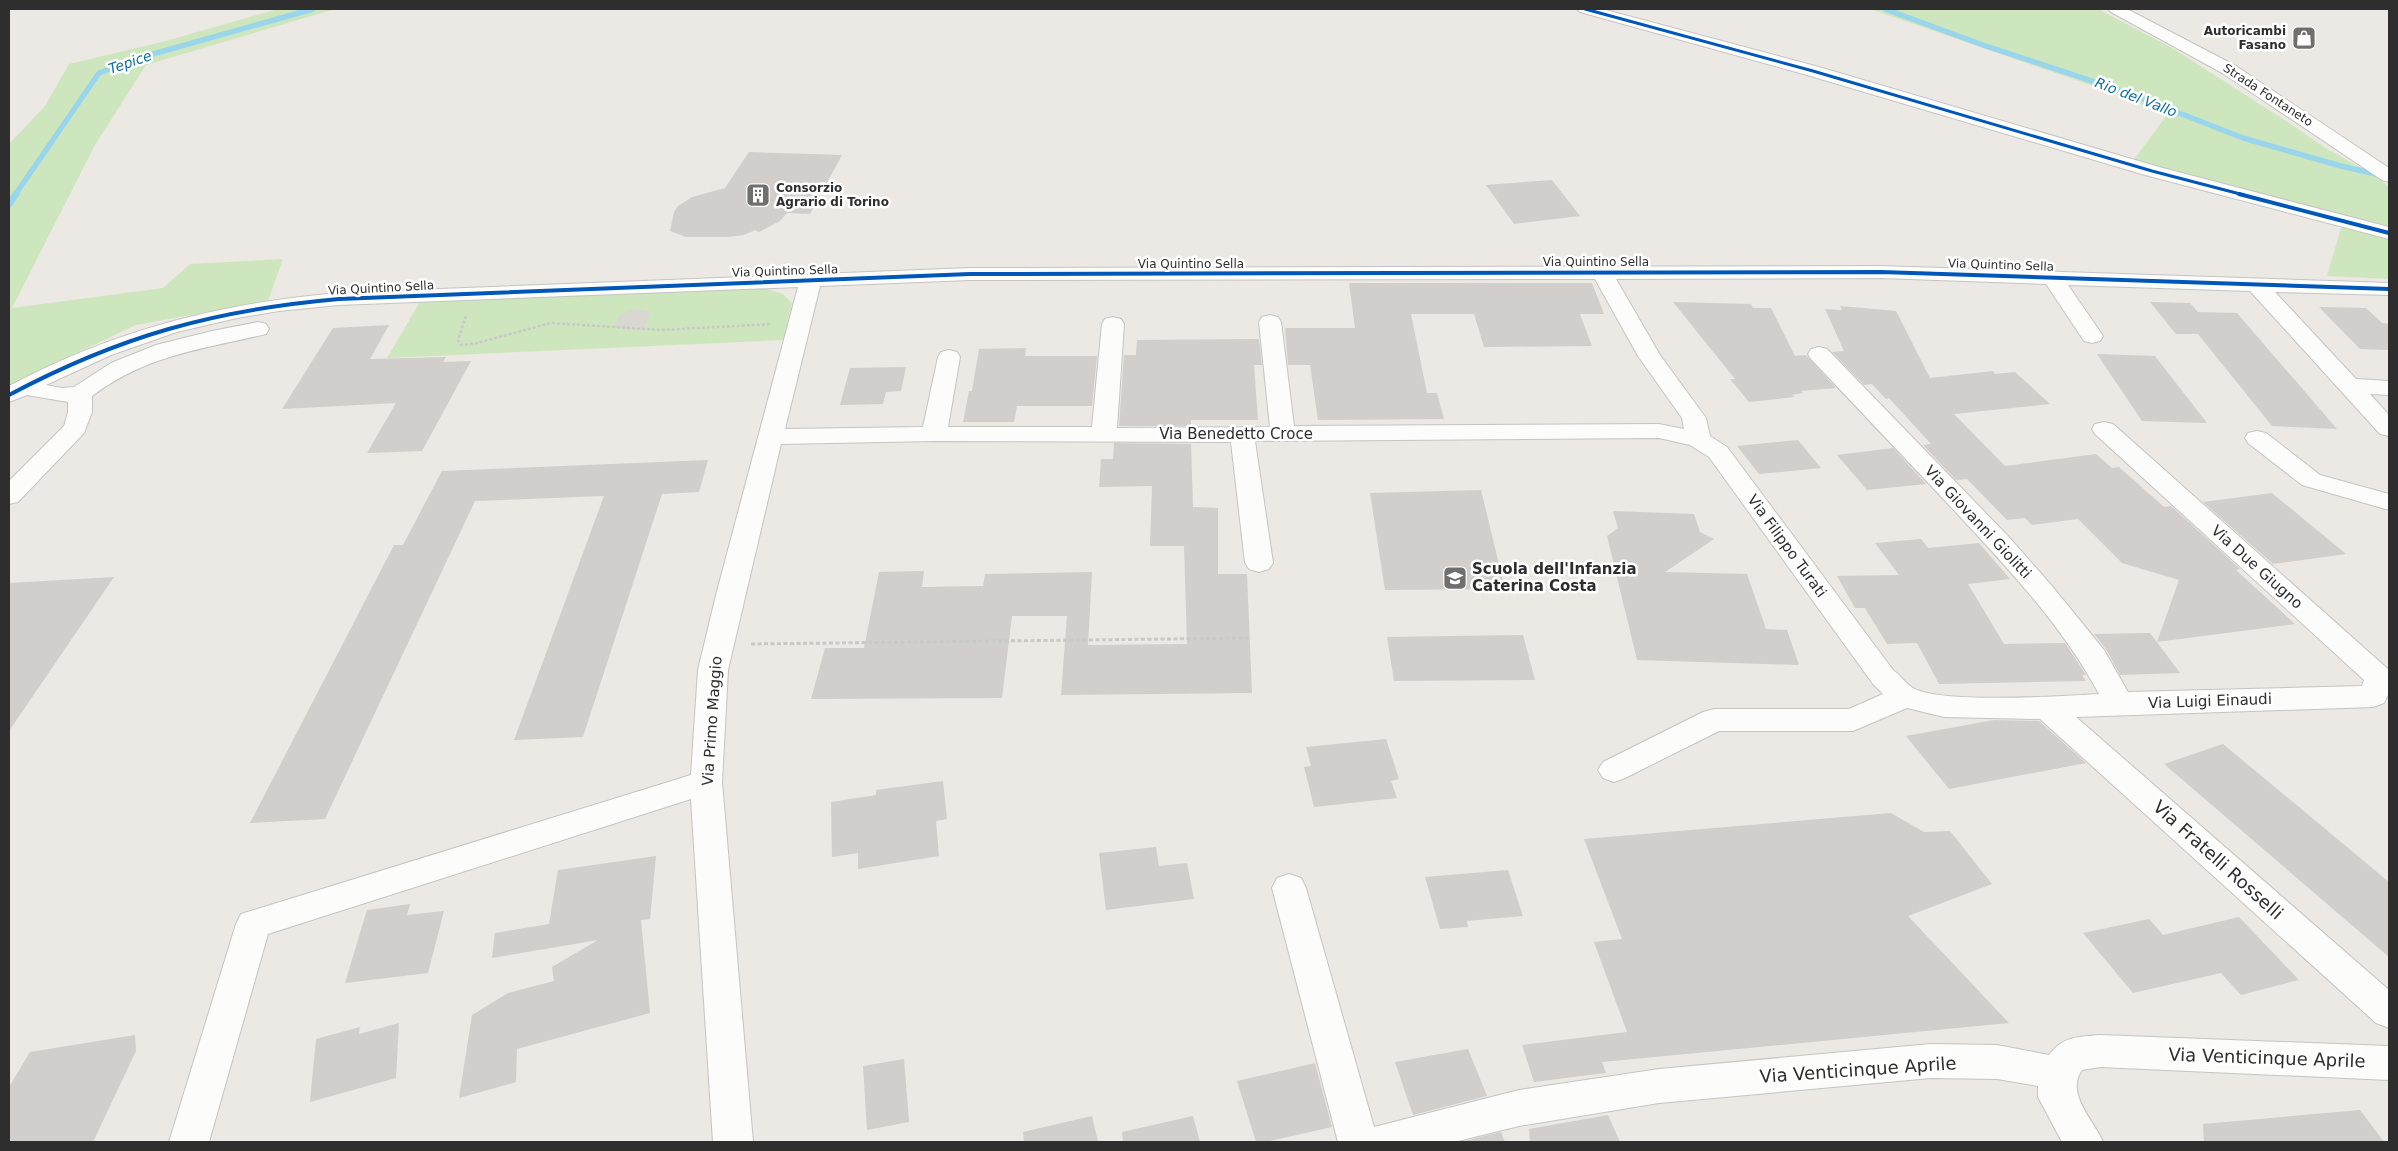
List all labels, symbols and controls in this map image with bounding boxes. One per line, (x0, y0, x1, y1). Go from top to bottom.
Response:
place label: Autoricambi Fasano (2204, 24, 2286, 52)
shop icon: Autoricambi Fasano (2291, 25, 2317, 51)
water label: Tepice (106, 47, 154, 77)
street label: Strada Fontaneto (2221, 61, 2315, 129)
water label: Rio del Vallo (2093, 74, 2179, 120)
place label: Consorzio Agrario di Torino (776, 181, 889, 209)
building icon: Consorzio Agrario di Torino (745, 182, 771, 208)
street label: Via Quintino Sella (1543, 255, 1649, 269)
street label: Via Quintino Sella (1948, 256, 2054, 274)
street label: Via Quintino Sella (1138, 257, 1244, 271)
street label: Via Quintino Sella (732, 262, 838, 280)
street label: Via Quintino Sella (328, 278, 434, 298)
street label: Via Benedetto Croce (1159, 425, 1313, 443)
street label: Via Giovanni Giolitti (1921, 462, 2035, 582)
street label: Via Filippo Turati (1744, 491, 1830, 601)
street label: Via Due Giugno (2208, 521, 2306, 613)
place label: Scuola dell'Infanzia Caterina Costa (1472, 560, 1637, 595)
school or university icon: Scuola dell'Infanzia Caterina Costa (1442, 565, 1468, 591)
street label: Via Primo Maggio (698, 655, 726, 787)
street label: Via Luigi Einaudi (2148, 690, 2272, 712)
street label: Via Fratelli Rosselli (2149, 796, 2288, 923)
street label: Via Venticinque Aprile (2168, 1044, 2366, 1071)
street label: Via Venticinque Aprile (1759, 1052, 1957, 1087)

